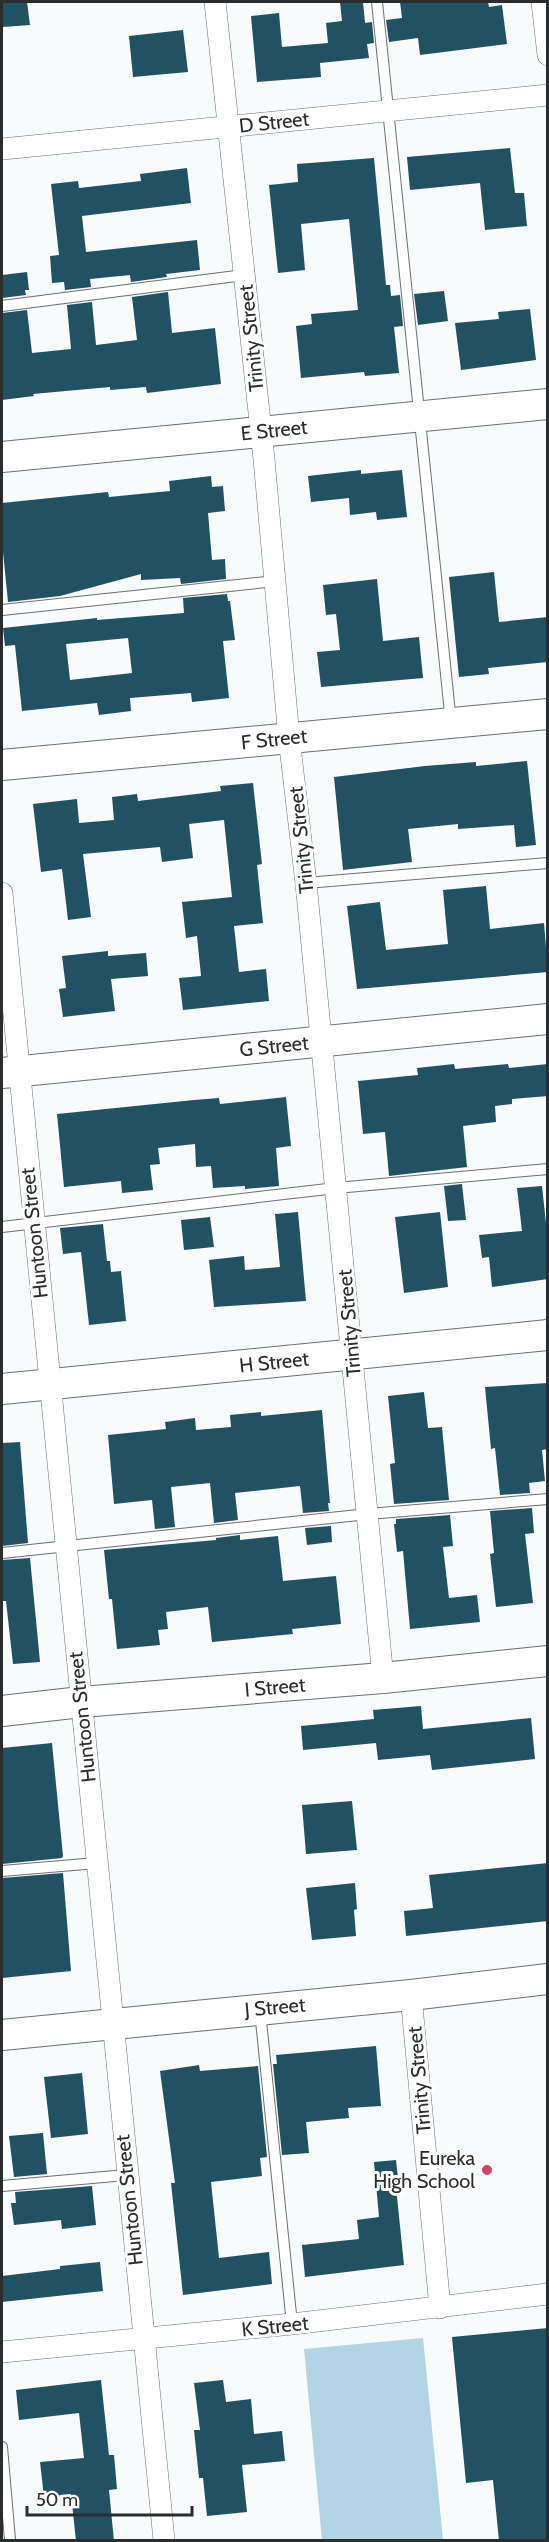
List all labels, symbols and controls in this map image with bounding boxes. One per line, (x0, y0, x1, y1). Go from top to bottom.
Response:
street label: D Street (238, 106, 311, 138)
street label: Trinity Street (233, 283, 269, 393)
street label: E Street (239, 415, 309, 445)
street label: F Street (240, 724, 309, 754)
street label: Trinity Street (283, 785, 319, 895)
street label: G Street (238, 1030, 310, 1062)
street label: Huntoon Street (15, 1166, 53, 1299)
street label: Trinity Street (332, 1268, 366, 1378)
street label: H Street (238, 1346, 310, 1378)
street label: Huntoon Street (63, 1650, 101, 1783)
street label: I Street (244, 1672, 307, 1702)
street label: J Street (243, 1992, 307, 2022)
street label: Trinity Street (402, 2025, 436, 2135)
street label: Huntoon Street (110, 2133, 148, 2266)
place label: Eureka High School (373, 2146, 475, 2193)
marker: Eureka High School (480, 2163, 494, 2177)
street label: K Street (240, 2311, 310, 2341)
scale bar (27, 2479, 192, 2517)
text: 50 m (36, 2489, 78, 2511)

